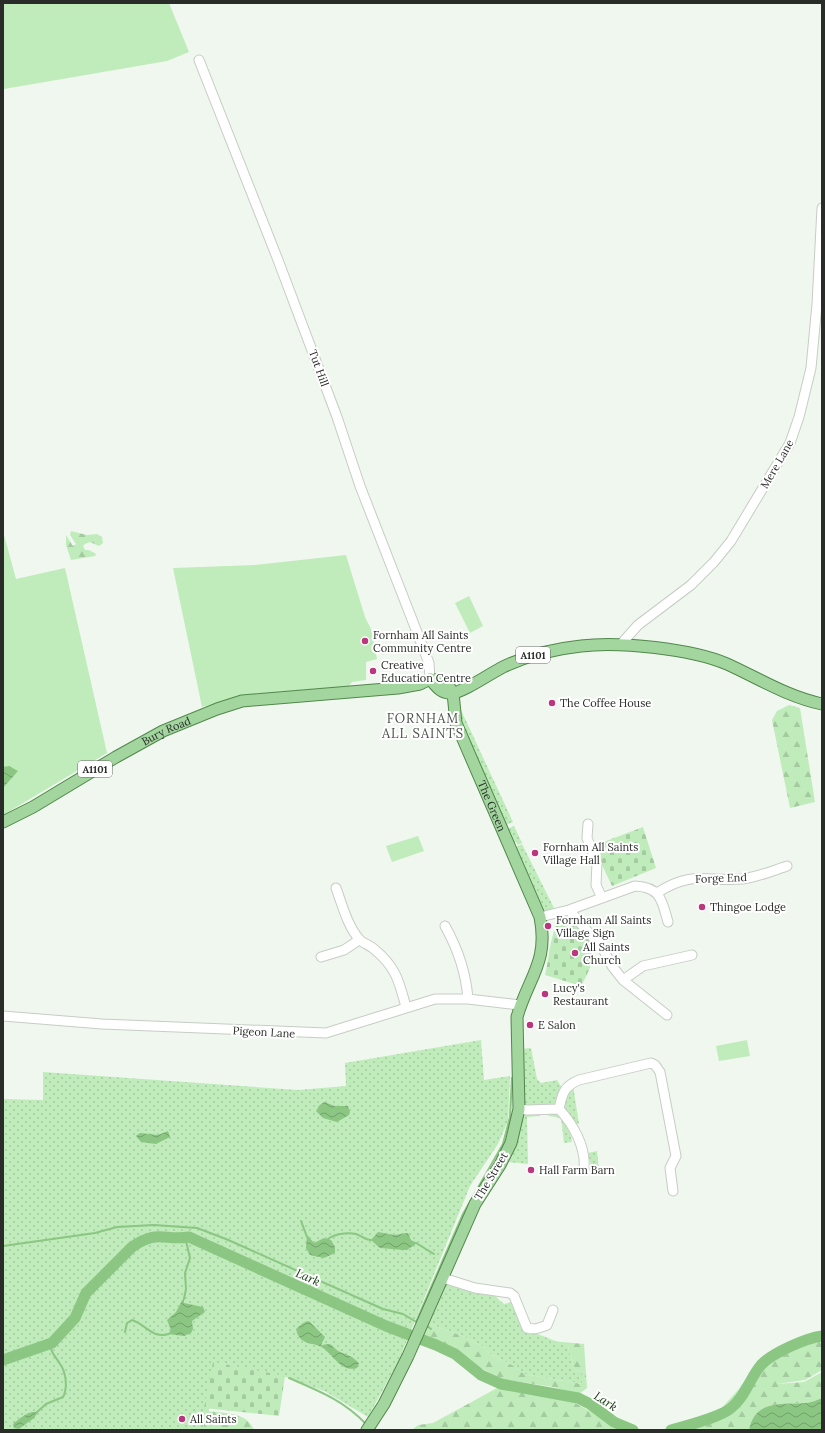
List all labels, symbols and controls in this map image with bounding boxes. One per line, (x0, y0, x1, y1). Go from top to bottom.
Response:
street label: Tut Hill (306, 348, 332, 388)
street label: Mere Lane (757, 437, 797, 491)
place label: Fornham All Saints Community Centre (373, 628, 471, 655)
marker: Fornham All Saints Community Centre (360, 636, 370, 646)
road number: A1101 (516, 647, 550, 663)
place label: Creative Education Centre (381, 658, 471, 685)
marker: Creative Education Centre (368, 666, 378, 676)
place label: The Coffee House (560, 696, 651, 710)
marker: The Coffee House (547, 698, 557, 708)
district label: FORNHAM ALL SAINTS (381, 710, 464, 742)
street label: Bury Road (139, 713, 193, 748)
road number: A1101 (78, 761, 112, 777)
street label: The Green (475, 778, 509, 834)
place label: Fornham All Saints Village Hall (542, 840, 638, 867)
marker: Fornham All Saints Village Hall (530, 848, 540, 858)
street label: Forge End (695, 870, 748, 886)
place label: Thingoe Lodge (710, 900, 786, 914)
marker: Thingoe Lodge (697, 902, 707, 912)
place label: Fornham All Saints Village Sign (555, 913, 651, 940)
marker: Fornham All Saints Village Sign (543, 921, 553, 931)
place label: All Saints Church (582, 940, 630, 967)
marker: All Saints Church (570, 948, 580, 958)
place label: Lucy's Restaurant (553, 981, 609, 1008)
marker: Lucy's Restaurant (540, 989, 550, 999)
place label: E Salon (538, 1018, 576, 1032)
marker: E Salon (525, 1020, 535, 1030)
street label: Pigeon Lane (232, 1023, 296, 1041)
street label: The Street (471, 1149, 511, 1203)
place label: Hall Farm Barn (539, 1163, 615, 1177)
marker: Hall Farm Barn (526, 1165, 536, 1175)
water label: Lark (293, 1265, 323, 1289)
water label: Lark (591, 1388, 621, 1414)
place label: All Saints (189, 1412, 237, 1426)
marker: All Saints (177, 1414, 187, 1424)

